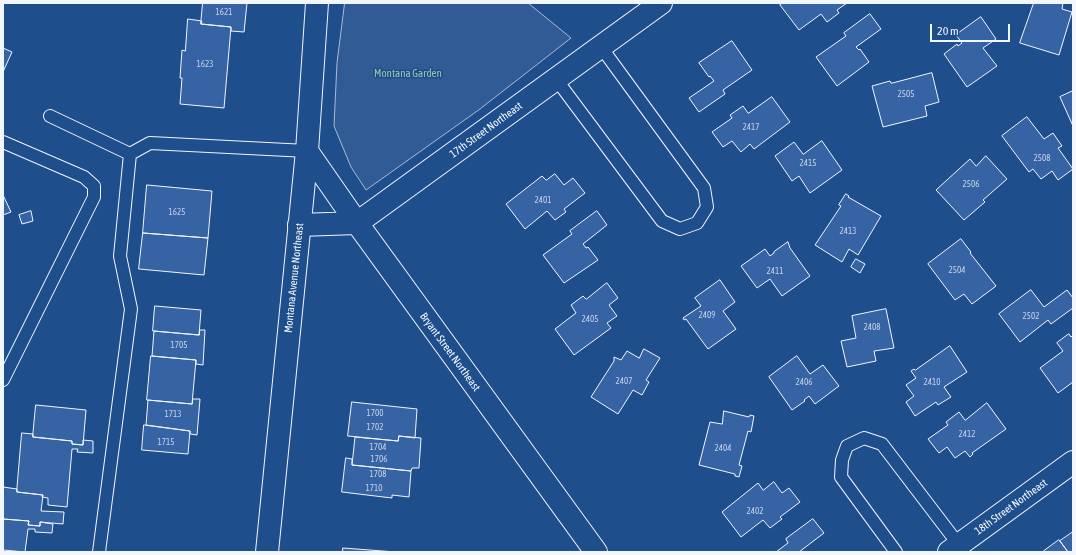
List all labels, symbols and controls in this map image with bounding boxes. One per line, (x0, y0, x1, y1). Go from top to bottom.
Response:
house number: 1621 (216, 7, 232, 17)
scale bar (932, 16, 1012, 42)
text: 20 m (937, 24, 959, 38)
house number: 1623 (197, 59, 213, 69)
park label: Montana Garden (374, 67, 442, 81)
house number: 2505 (898, 89, 914, 99)
street label: 17th Street Northeast (447, 99, 525, 161)
house number: 2417 (743, 122, 759, 132)
house number: 2508 (1034, 153, 1050, 163)
house number: 2415 (800, 158, 816, 168)
house number: 2506 (963, 179, 979, 189)
house number: 2401 (535, 195, 551, 205)
house number: 1625 (169, 207, 185, 217)
street label: Montana Avenue Northeast (282, 222, 306, 334)
house number: 2413 (840, 226, 856, 236)
house number: 2504 (949, 265, 965, 275)
house number: 2411 (767, 266, 783, 276)
street label: Bryant Street Northeast (417, 310, 483, 394)
house number: 2409 (699, 310, 715, 320)
house number: 2502 (1023, 311, 1039, 321)
house number: 2405 (582, 314, 598, 324)
house number: 2408 (864, 322, 880, 332)
house number: 1705 (171, 340, 187, 350)
house number: 2407 (616, 376, 632, 386)
house number: 2406 (796, 377, 812, 387)
house number: 2410 (924, 377, 940, 387)
house number: 1700 (367, 408, 383, 418)
house number: 1713 (165, 409, 181, 419)
house number: 1702 (367, 422, 383, 432)
house number: 2412 (959, 429, 975, 439)
house number: 1715 (158, 437, 174, 447)
house number: 1704 (370, 442, 386, 452)
house number: 2404 (715, 443, 731, 453)
house number: 1706 (371, 454, 387, 464)
house number: 1708 (370, 469, 386, 479)
street label: 18th Street Northeast (972, 476, 1050, 538)
house number: 1710 (366, 483, 382, 493)
house number: 2402 (747, 506, 763, 516)

